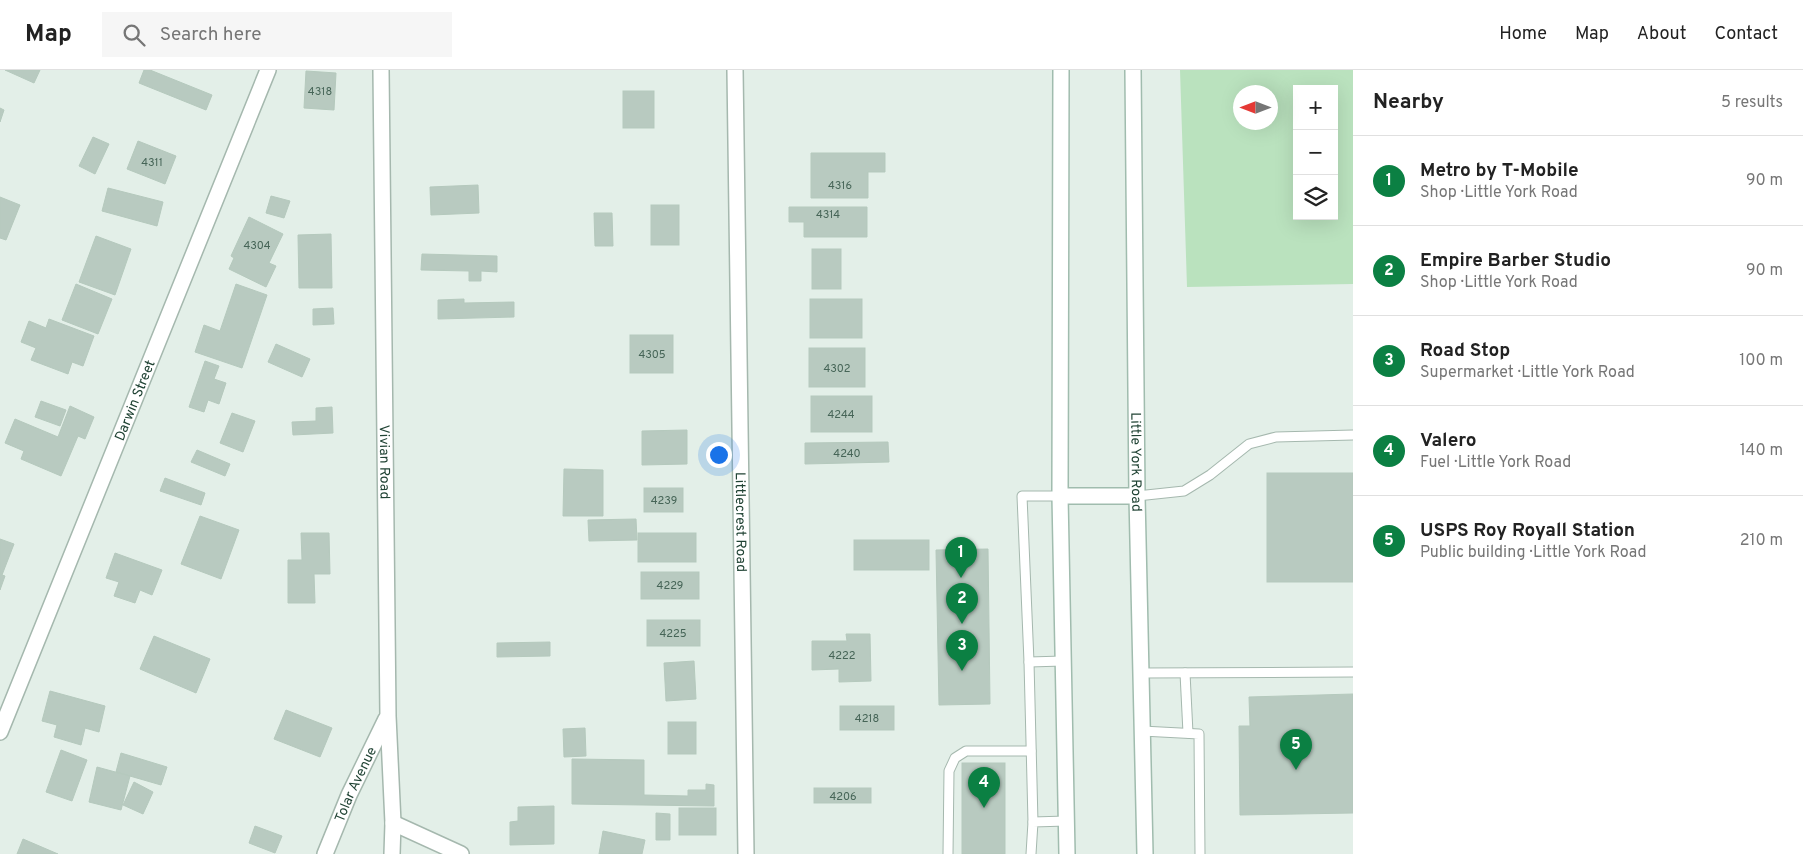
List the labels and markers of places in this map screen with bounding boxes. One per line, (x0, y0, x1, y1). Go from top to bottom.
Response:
pin: 1 (945, 537, 977, 578)
pin: 2 (946, 583, 978, 624)
pin: 3 (946, 630, 978, 671)
pin: 5 (1280, 729, 1312, 770)
pin: 4 (968, 767, 1000, 808)

